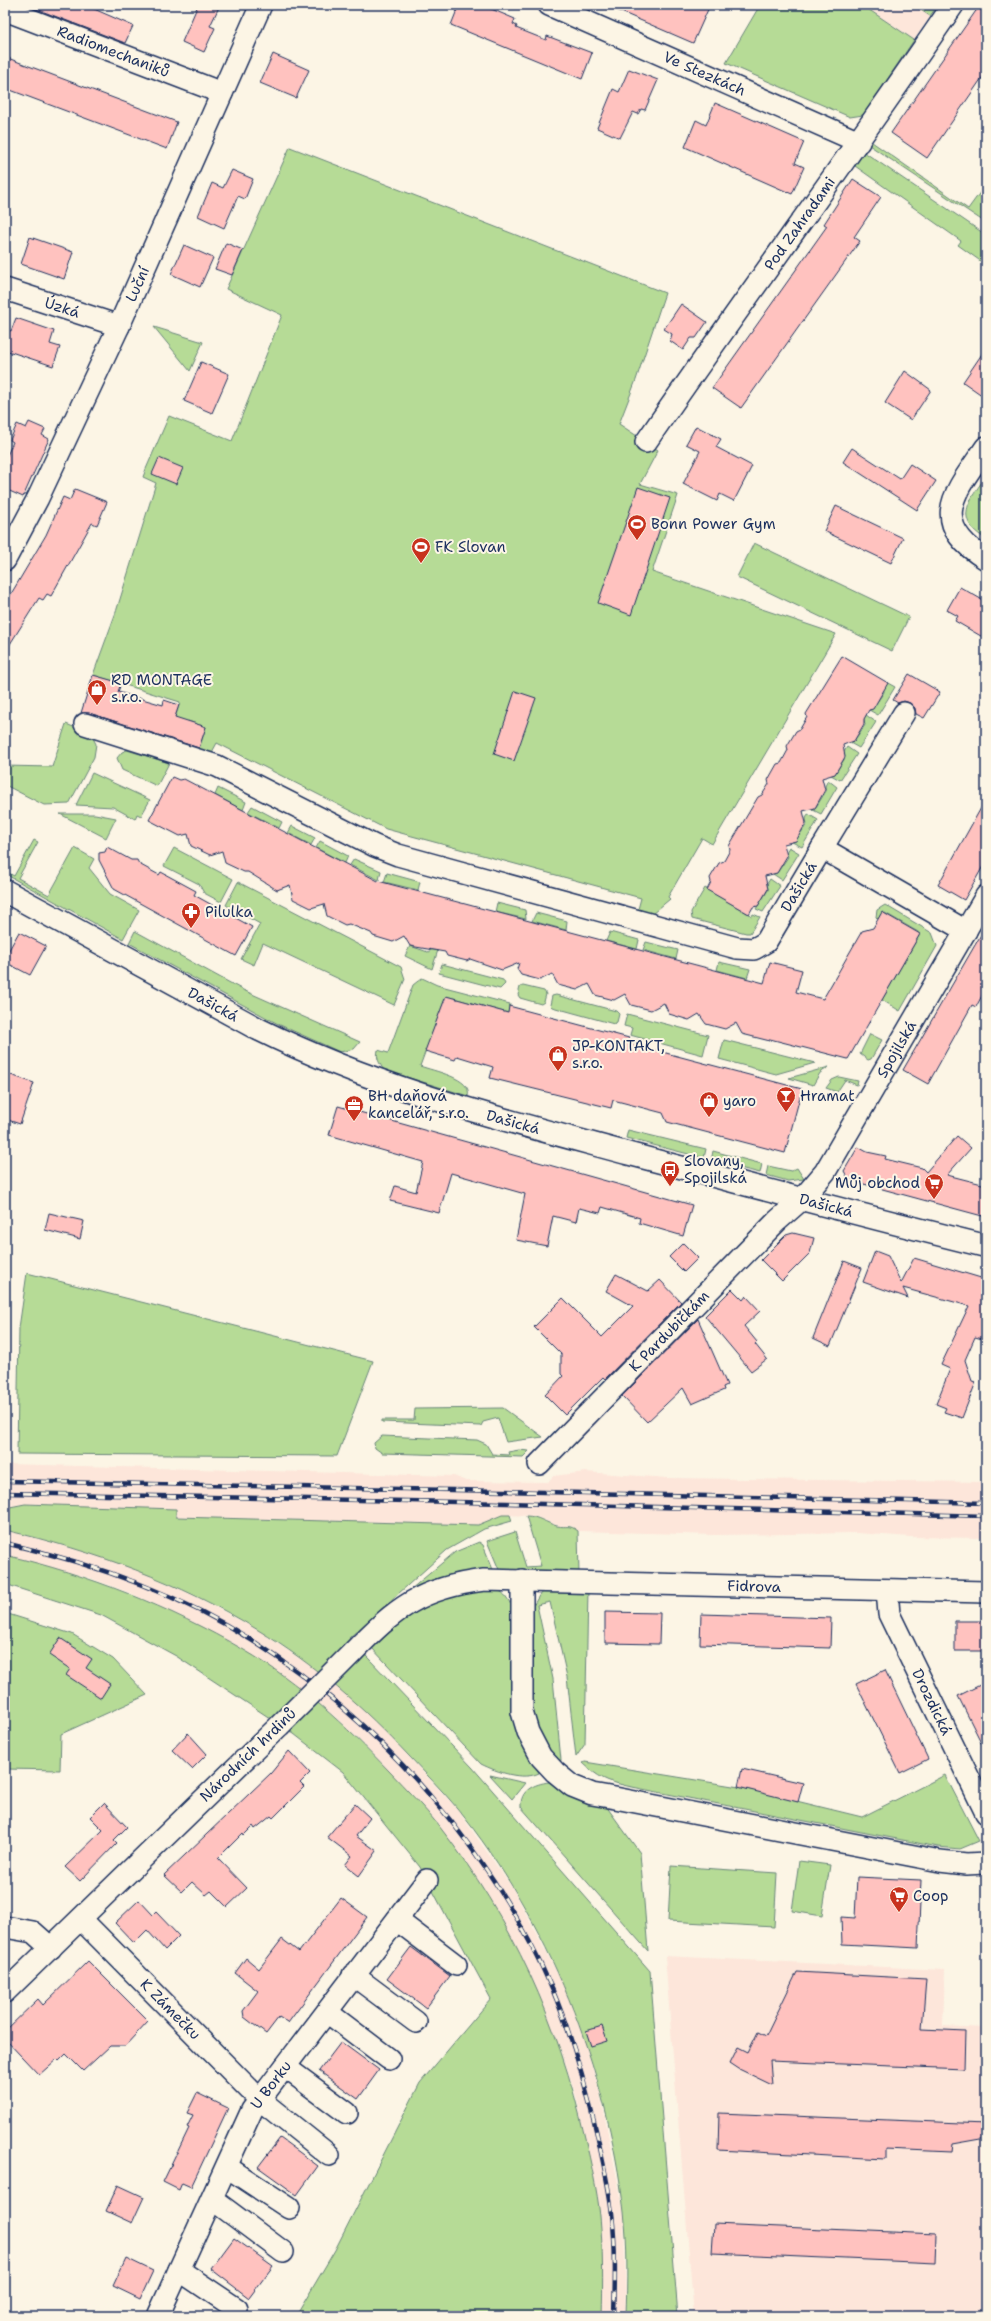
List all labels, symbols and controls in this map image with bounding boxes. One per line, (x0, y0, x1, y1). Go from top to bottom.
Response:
street label: Radiomechaniků (54, 21, 172, 82)
street label: Ve Stezkách (660, 47, 749, 101)
street label: Pod Zahradami (760, 173, 840, 274)
street label: Luční (121, 263, 154, 305)
street label: Úzká (42, 292, 83, 323)
sports icon: Bonn Power Gym (626, 513, 648, 541)
place label: Bonn Power Gym (651, 514, 776, 534)
sports icon: FK Slovan (410, 536, 432, 564)
place label: FK Slovan (435, 537, 506, 557)
place label: RD MONTAGE s.r.o. (111, 670, 212, 707)
shop icon: RD MONTAGE s.r.o. (86, 678, 108, 706)
street label: Dašická (776, 858, 822, 916)
pharmacy icon: Pilulka (180, 901, 202, 929)
place label: Pilulka (205, 902, 254, 922)
street label: Dašická (184, 983, 243, 1027)
street label: Spojilská (872, 1017, 921, 1081)
place label: JP-KONTAKT, s.r.o. (572, 1036, 665, 1073)
shop icon: JP-KONTAKT, s.r.o. (547, 1044, 569, 1072)
bar icon: Hramat (775, 1085, 797, 1113)
place label: BH daňová kancelář, s.r.o. (368, 1086, 469, 1123)
place label: Hramat (800, 1086, 855, 1106)
shop icon: yaro (698, 1090, 720, 1118)
place label: yaro (723, 1091, 756, 1111)
office icon: BH daňová kancelář, s.r.o. (343, 1094, 365, 1122)
street label: Dašická (484, 1105, 543, 1139)
place label: Slovany, Spojilská (684, 1151, 747, 1188)
bus stop icon: Slovany, Spojilská (659, 1159, 681, 1187)
supermarket icon: Můj obchod (923, 1172, 945, 1200)
place label: Můj obchod (835, 1173, 920, 1193)
street label: Dašická (797, 1189, 856, 1222)
street label: K Pardubičkám (625, 1286, 714, 1376)
street label: Fidrova (727, 1576, 782, 1597)
street label: Drozdická (907, 1665, 957, 1739)
street label: Národních hrdinů (195, 1704, 301, 1806)
supermarket icon: Coop (888, 1885, 910, 1913)
place label: Coop (913, 1886, 948, 1906)
street label: K Zámečku (136, 1974, 205, 2044)
street label: U Borku (246, 2056, 296, 2113)

